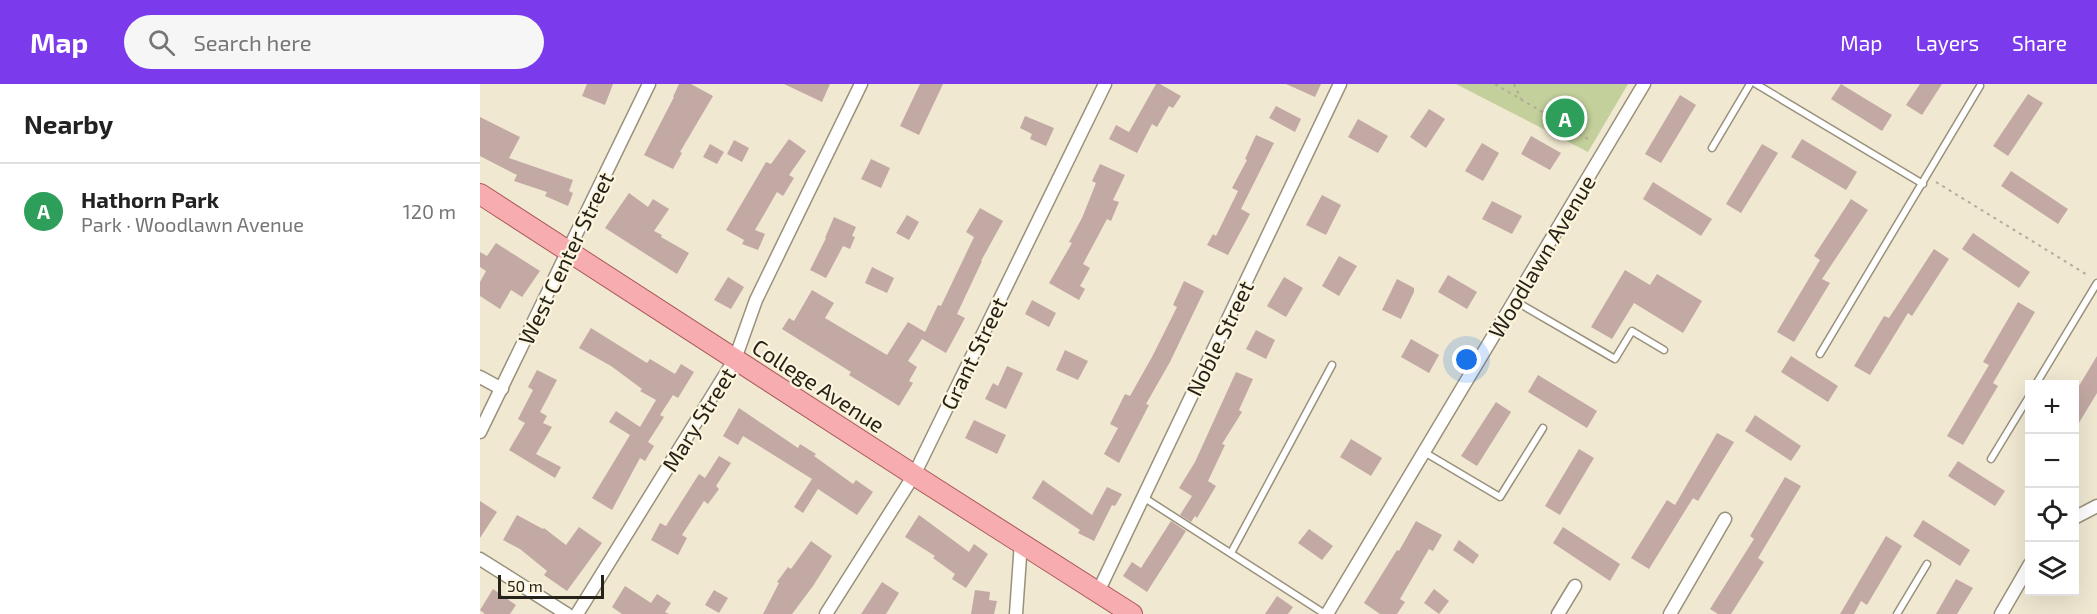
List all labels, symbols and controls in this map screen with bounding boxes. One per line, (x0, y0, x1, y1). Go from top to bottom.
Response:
search box (124, 15, 544, 69)
text: Map (30, 25, 88, 59)
icon: search (145, 26, 178, 59)
text: Search here (193, 29, 312, 55)
text: Map (1840, 30, 1882, 55)
text: Layers (1915, 30, 1979, 55)
text: Share (2012, 30, 2067, 55)
pin: A (1546, 96, 1584, 141)
text: Nearby (24, 108, 113, 139)
street label: West Center Street (512, 168, 618, 348)
street label: Woodlawn Avenue (1482, 170, 1600, 342)
text: Hathorn Park (81, 186, 219, 212)
text: A (37, 199, 50, 223)
text: 120 m (403, 199, 456, 223)
text: Park · Woodlawn Avenue (81, 212, 304, 236)
street label: Noble Street (1180, 276, 1258, 400)
street label: Grant Street (935, 293, 1011, 413)
street label: College Avenue (748, 333, 890, 437)
your location (1452, 345, 1481, 374)
street label: Mary Street (656, 362, 740, 476)
map controls (2025, 380, 2079, 596)
button: + (2025, 380, 2079, 434)
button: − (2025, 434, 2079, 488)
button: locate (2025, 488, 2079, 542)
button: layers (2025, 542, 2079, 596)
scale bar (498, 572, 604, 600)
text: 50 m (507, 576, 543, 595)

